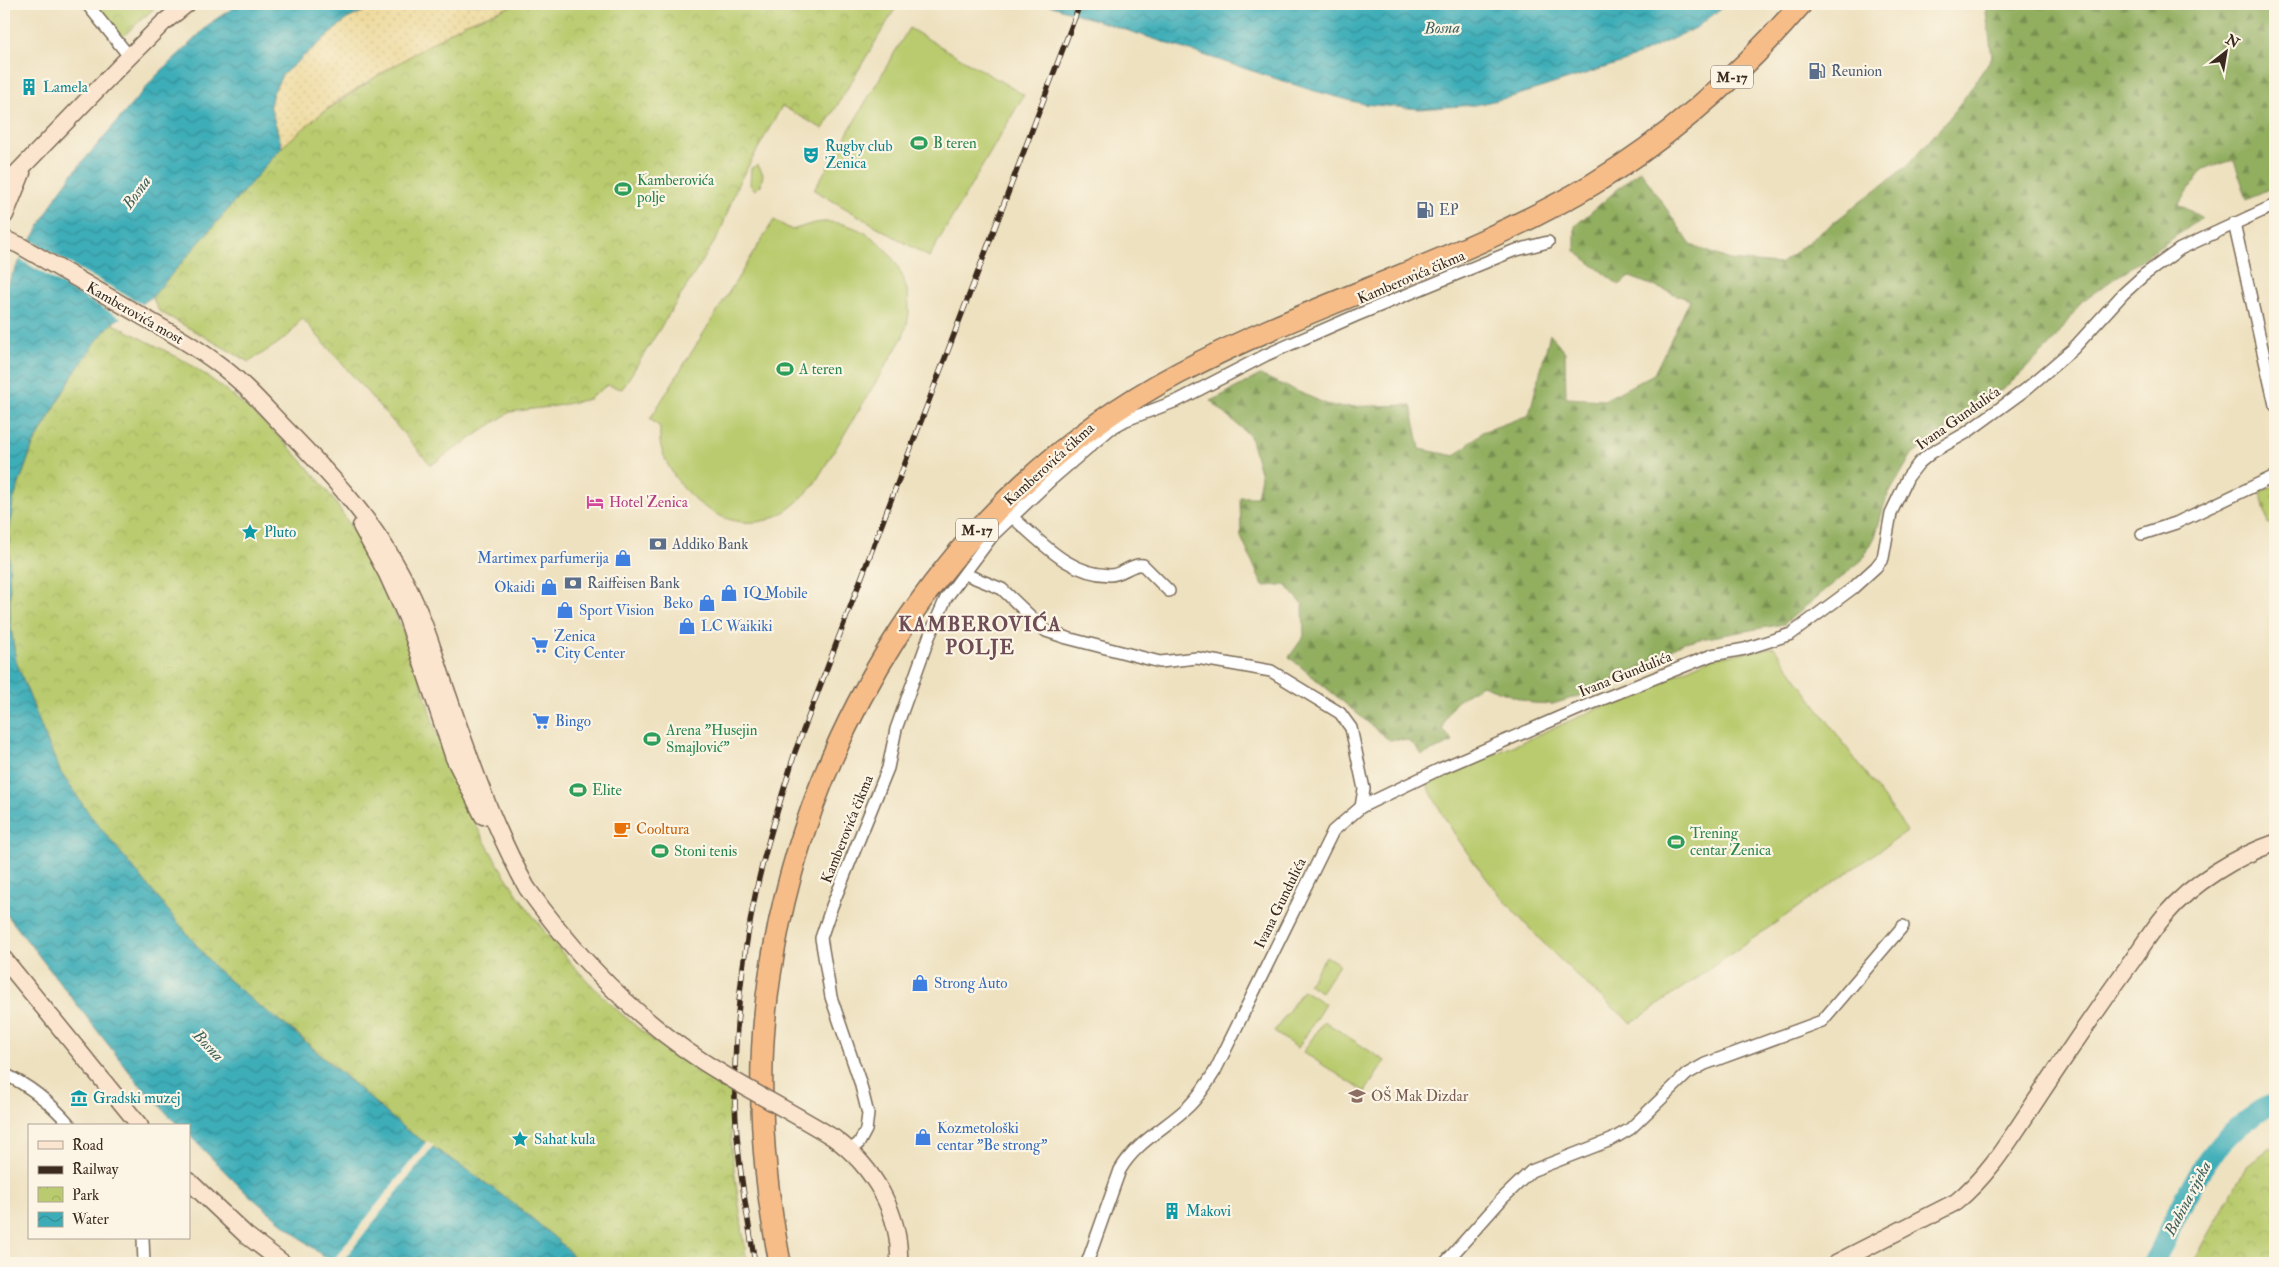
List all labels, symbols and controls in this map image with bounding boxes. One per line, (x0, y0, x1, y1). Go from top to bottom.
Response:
water label: Bosna (1423, 17, 1460, 39)
north arrow (2202, 28, 2252, 78)
text: N (2222, 30, 2243, 52)
fuel station icon: Reunion (1807, 61, 1827, 81)
place label: Reunion (1831, 62, 1883, 81)
road number: M-17 (1711, 66, 1753, 88)
building icon: Lamela (19, 77, 39, 97)
place label: Lamela (43, 78, 89, 97)
sports icon: B teren (909, 133, 929, 153)
place label: B teren (933, 134, 977, 153)
place label: Rugby club Zenica (825, 137, 893, 173)
theatre icon: Rugby club Zenica (801, 145, 821, 165)
place label: Kamberovića polje (636, 171, 715, 208)
water label: Bosna (118, 172, 155, 214)
sports icon: Kamberovića polje (613, 179, 633, 199)
fuel station icon: EP (1415, 200, 1435, 220)
place label: EP (1439, 201, 1459, 220)
street label: Kamberovića čikma (1354, 246, 1469, 309)
street label: Kamberovića most (83, 278, 187, 349)
sports icon: A teren (775, 359, 795, 379)
place label: A teren (798, 360, 843, 379)
street label: Ivana Gundulića (1912, 382, 2005, 454)
street label: Kamberovića čikma (1000, 418, 1099, 510)
hotel icon: Hotel Zenica (585, 492, 605, 512)
place label: Hotel Zenica (609, 493, 689, 512)
road number: M-17 (956, 518, 998, 542)
place icon: Pluto (240, 522, 260, 542)
place label: Pluto (264, 523, 296, 542)
bank icon: Addiko Bank (648, 534, 668, 554)
place label: Addiko Bank (671, 535, 749, 554)
shop icon: Martimex parfumerija (613, 548, 633, 568)
place label: Martimex parfumerija (477, 549, 610, 569)
bank icon: Raiffeisen Bank (563, 573, 583, 593)
place label: Raiffeisen Bank (587, 574, 680, 593)
shop icon: Okaidi (539, 577, 559, 597)
place label: Okaidi (494, 578, 535, 597)
shop icon: IQ Mobile (719, 583, 739, 603)
place label: IQ Mobile (743, 584, 808, 603)
shop icon: Beko (697, 593, 717, 613)
place label: Beko (663, 594, 693, 613)
shop icon: Sport Vision (555, 600, 575, 620)
place label: Sport Vision (579, 601, 655, 621)
district label: KAMBEROVIĆA POLJE (898, 611, 1062, 660)
shop icon: LC Waikiki (677, 616, 697, 636)
place label: LC Waikiki (701, 617, 772, 636)
place label: Zenica City Center (554, 627, 625, 663)
supermarket icon: Zenica City Center (530, 635, 550, 655)
street label: Ivana Gundulića (1576, 647, 1675, 702)
supermarket icon: Bingo (531, 711, 551, 731)
place label: Bingo (555, 712, 591, 731)
place label: Arena "Husejin Smajlović" (665, 721, 758, 757)
sports icon: Arena "Husejin Smajlović" (642, 729, 662, 749)
street label: Kamberovića čikma (817, 771, 878, 886)
sports icon: Elite (568, 780, 588, 800)
place label: Elite (592, 781, 622, 800)
cafe icon: Cooltura (612, 819, 632, 839)
place label: Cooltura (636, 820, 690, 839)
place label: Trening centar Zenica (1690, 824, 1772, 860)
sports icon: Trening centar Zenica (1666, 832, 1686, 852)
sports icon: Stoni tenis (650, 841, 670, 861)
place label: Stoni tenis (674, 842, 737, 861)
street label: Ivana Gundulića (1250, 854, 1311, 952)
shop icon: Strong Auto (910, 973, 930, 993)
place label: Strong Auto (934, 974, 1007, 993)
water label: Bosna (188, 1025, 228, 1065)
place label: OŠ Mak Dizdar (1371, 1085, 1469, 1106)
school or university icon: OŠ Mak Dizdar (1347, 1086, 1367, 1106)
museum icon: Gradski muzej (69, 1088, 89, 1108)
place label: Gradski muzej (93, 1089, 181, 1108)
place label: Kozmetološki centar "Be strong" (937, 1119, 1048, 1155)
legend (28, 1124, 190, 1240)
shop icon: Kozmetološki centar "Be strong" (913, 1127, 933, 1147)
place icon: Sahat kula (510, 1129, 530, 1149)
place label: Sahat kula (534, 1130, 596, 1149)
text: Road (72, 1136, 104, 1155)
water label: Babina rijeka (2160, 1158, 2216, 1240)
text: Railway (72, 1160, 119, 1179)
text: Park (72, 1186, 99, 1205)
building icon: Makovi (1162, 1201, 1182, 1221)
place label: Makovi (1186, 1202, 1231, 1221)
text: Water (71, 1210, 109, 1229)

